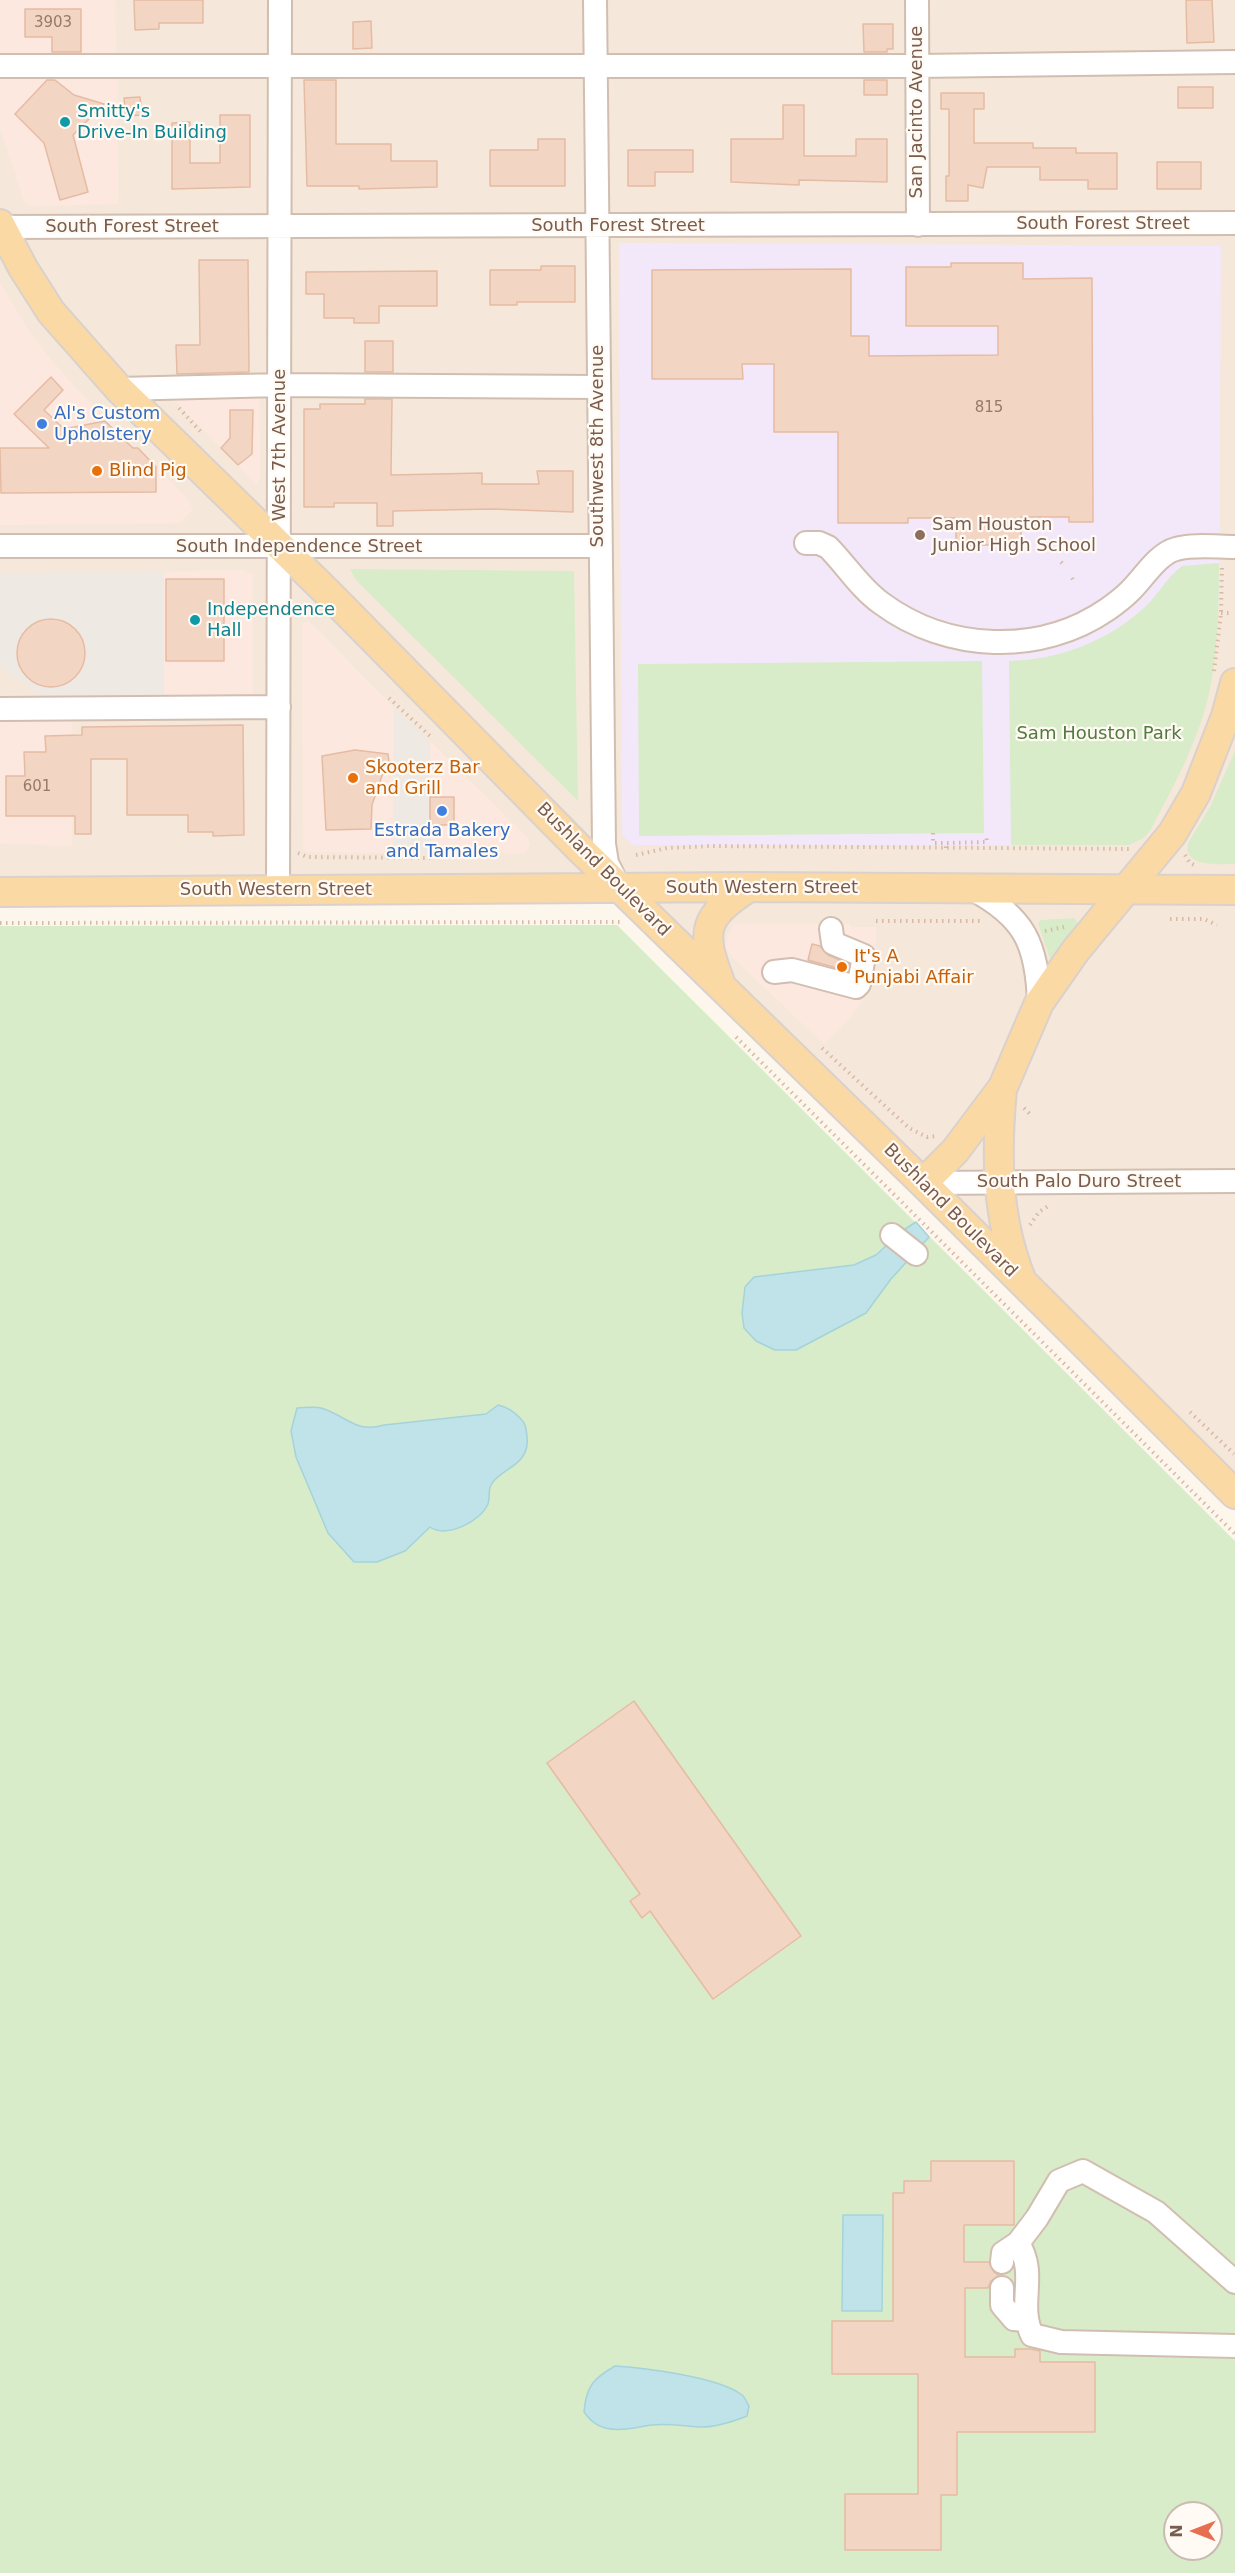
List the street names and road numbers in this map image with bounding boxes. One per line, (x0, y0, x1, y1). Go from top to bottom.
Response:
street label: San Jacinto Avenue (906, 26, 928, 198)
street label: South Forest Street (1016, 213, 1190, 235)
street label: South Forest Street (531, 215, 705, 237)
street label: South Forest Street (45, 216, 219, 238)
street label: Southwest 8th Avenue (587, 345, 609, 547)
street label: West 7th Avenue (269, 369, 291, 521)
street label: South Independence Street (176, 536, 422, 558)
street label: Bushland Boulevard (532, 799, 674, 941)
street label: South Western Street (666, 877, 858, 899)
street label: South Western Street (180, 879, 372, 901)
street label: Bushland Boulevard (879, 1140, 1021, 1282)
street label: South Palo Duro Street (977, 1171, 1181, 1193)

